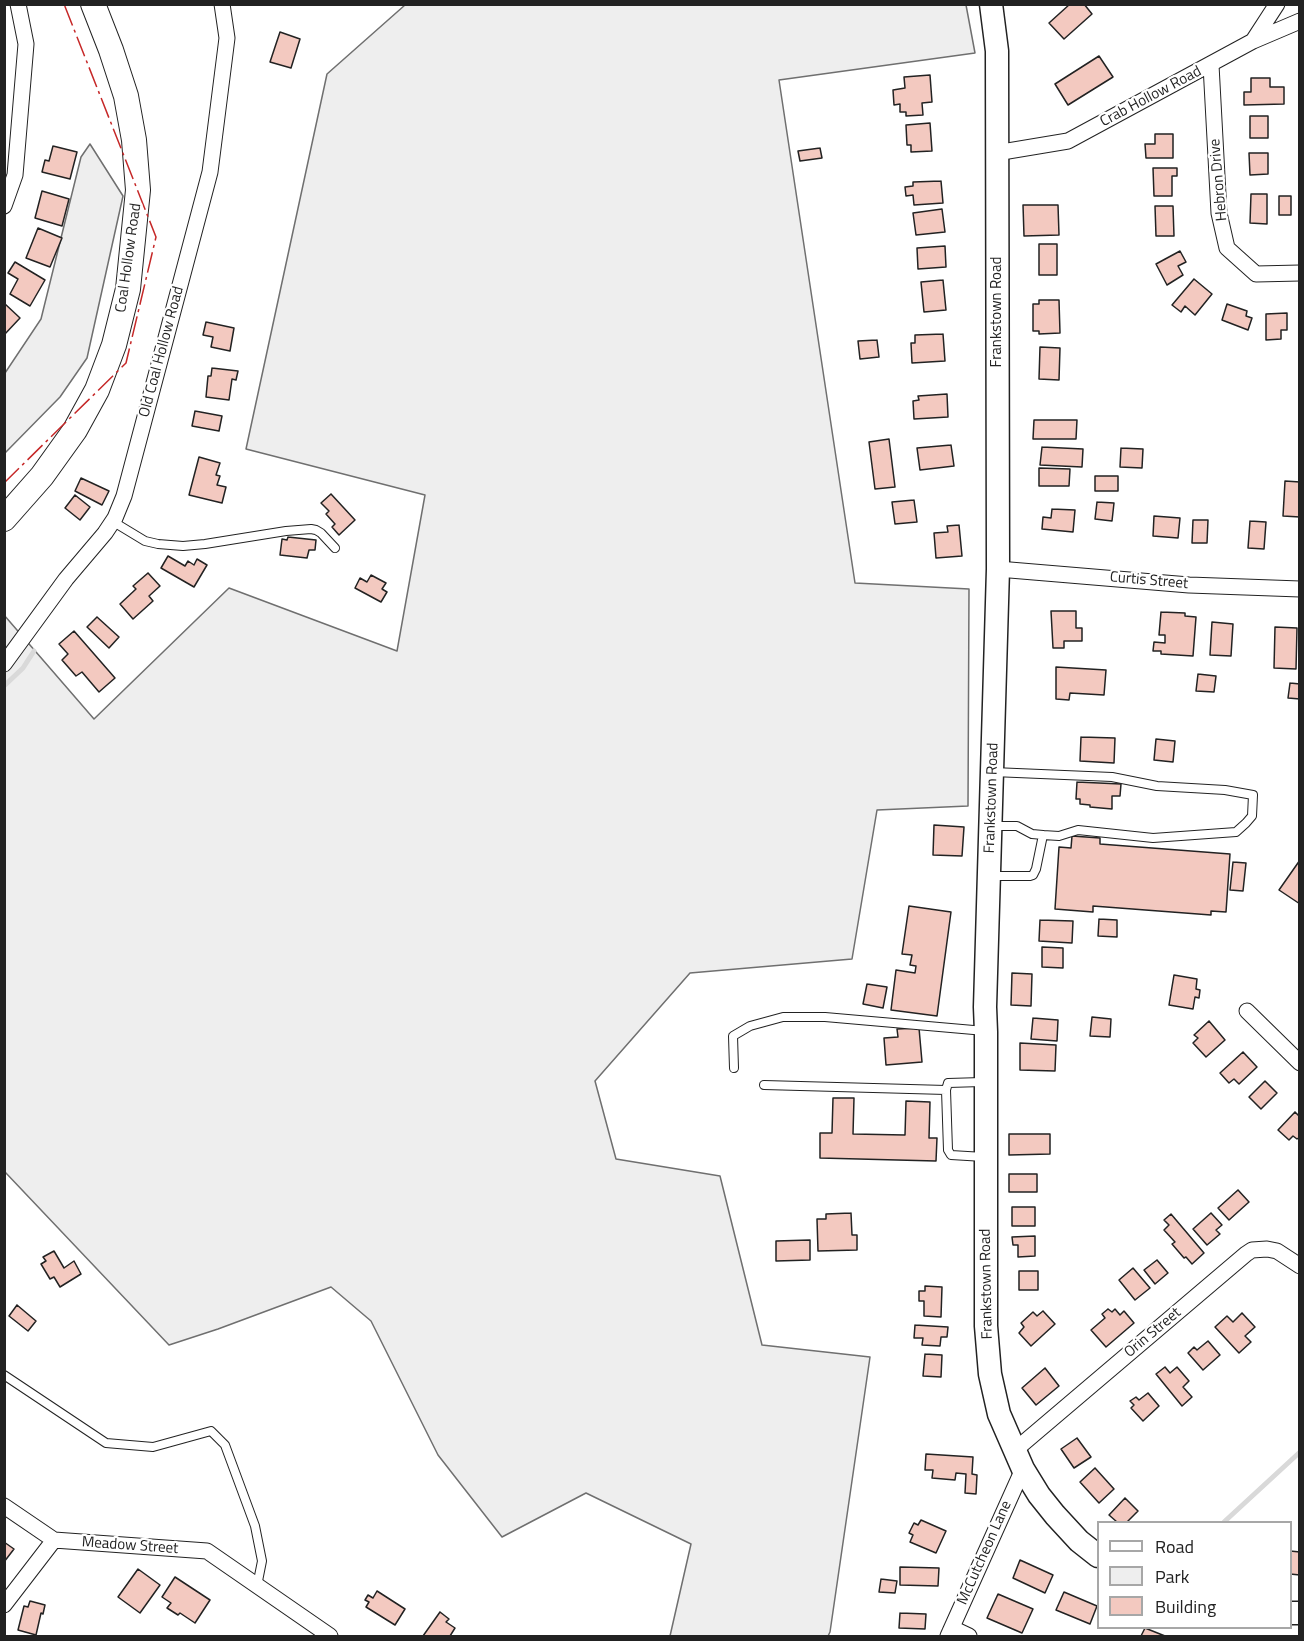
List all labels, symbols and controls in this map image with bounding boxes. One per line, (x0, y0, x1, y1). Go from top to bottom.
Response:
street label: Crab Hollow Road (1097, 63, 1205, 131)
street label: Hebron Drive (1206, 138, 1232, 222)
street label: Coal Hollow Road (112, 202, 146, 314)
street label: Frankstown Road (988, 257, 1006, 367)
street label: Old Coal Hollow Road (136, 285, 188, 419)
street label: Curtis Street (1109, 569, 1189, 593)
street label: Frankstown Road (981, 742, 1003, 854)
street label: Frankstown Road (977, 1228, 997, 1340)
street label: Orin Street (1121, 1304, 1185, 1362)
street label: McCutcheon Lane (954, 1498, 1016, 1608)
legend (1097, 1521, 1292, 1629)
text: Road (1155, 1533, 1194, 1560)
street label: Meadow Street (81, 1534, 179, 1558)
text: Park (1155, 1563, 1189, 1590)
text: Building (1155, 1593, 1216, 1620)

